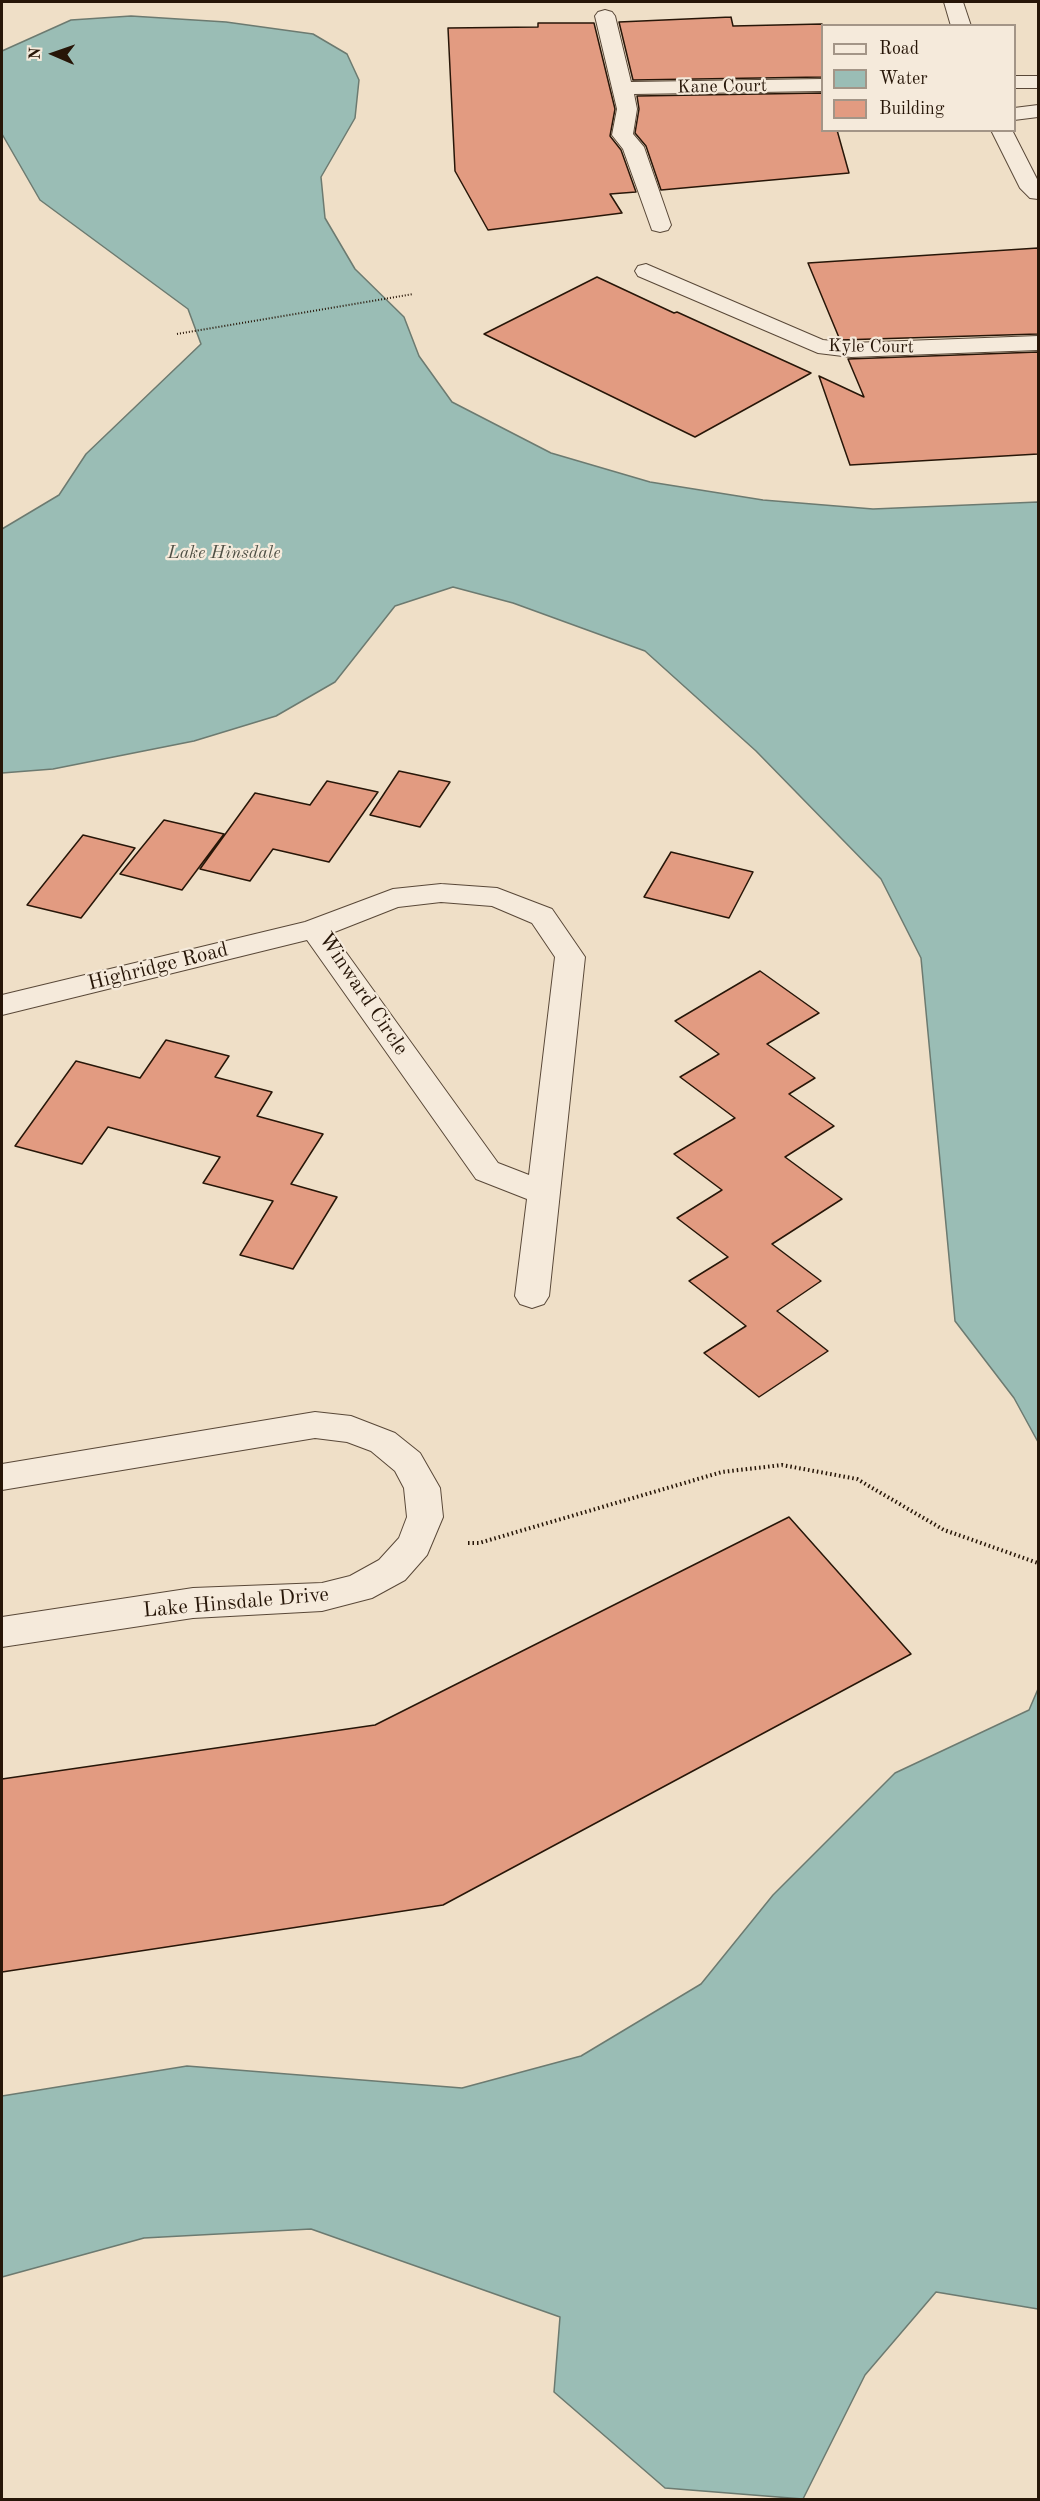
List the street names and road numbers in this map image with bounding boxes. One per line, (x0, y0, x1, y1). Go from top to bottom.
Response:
street label: Kane Court (677, 75, 767, 99)
street label: Kyle Court (828, 335, 914, 359)
street label: Winward Circle (313, 928, 413, 1060)
street label: Highridge Road (85, 937, 231, 997)
street label: Lake Hinsdale Drive (142, 1582, 330, 1624)

